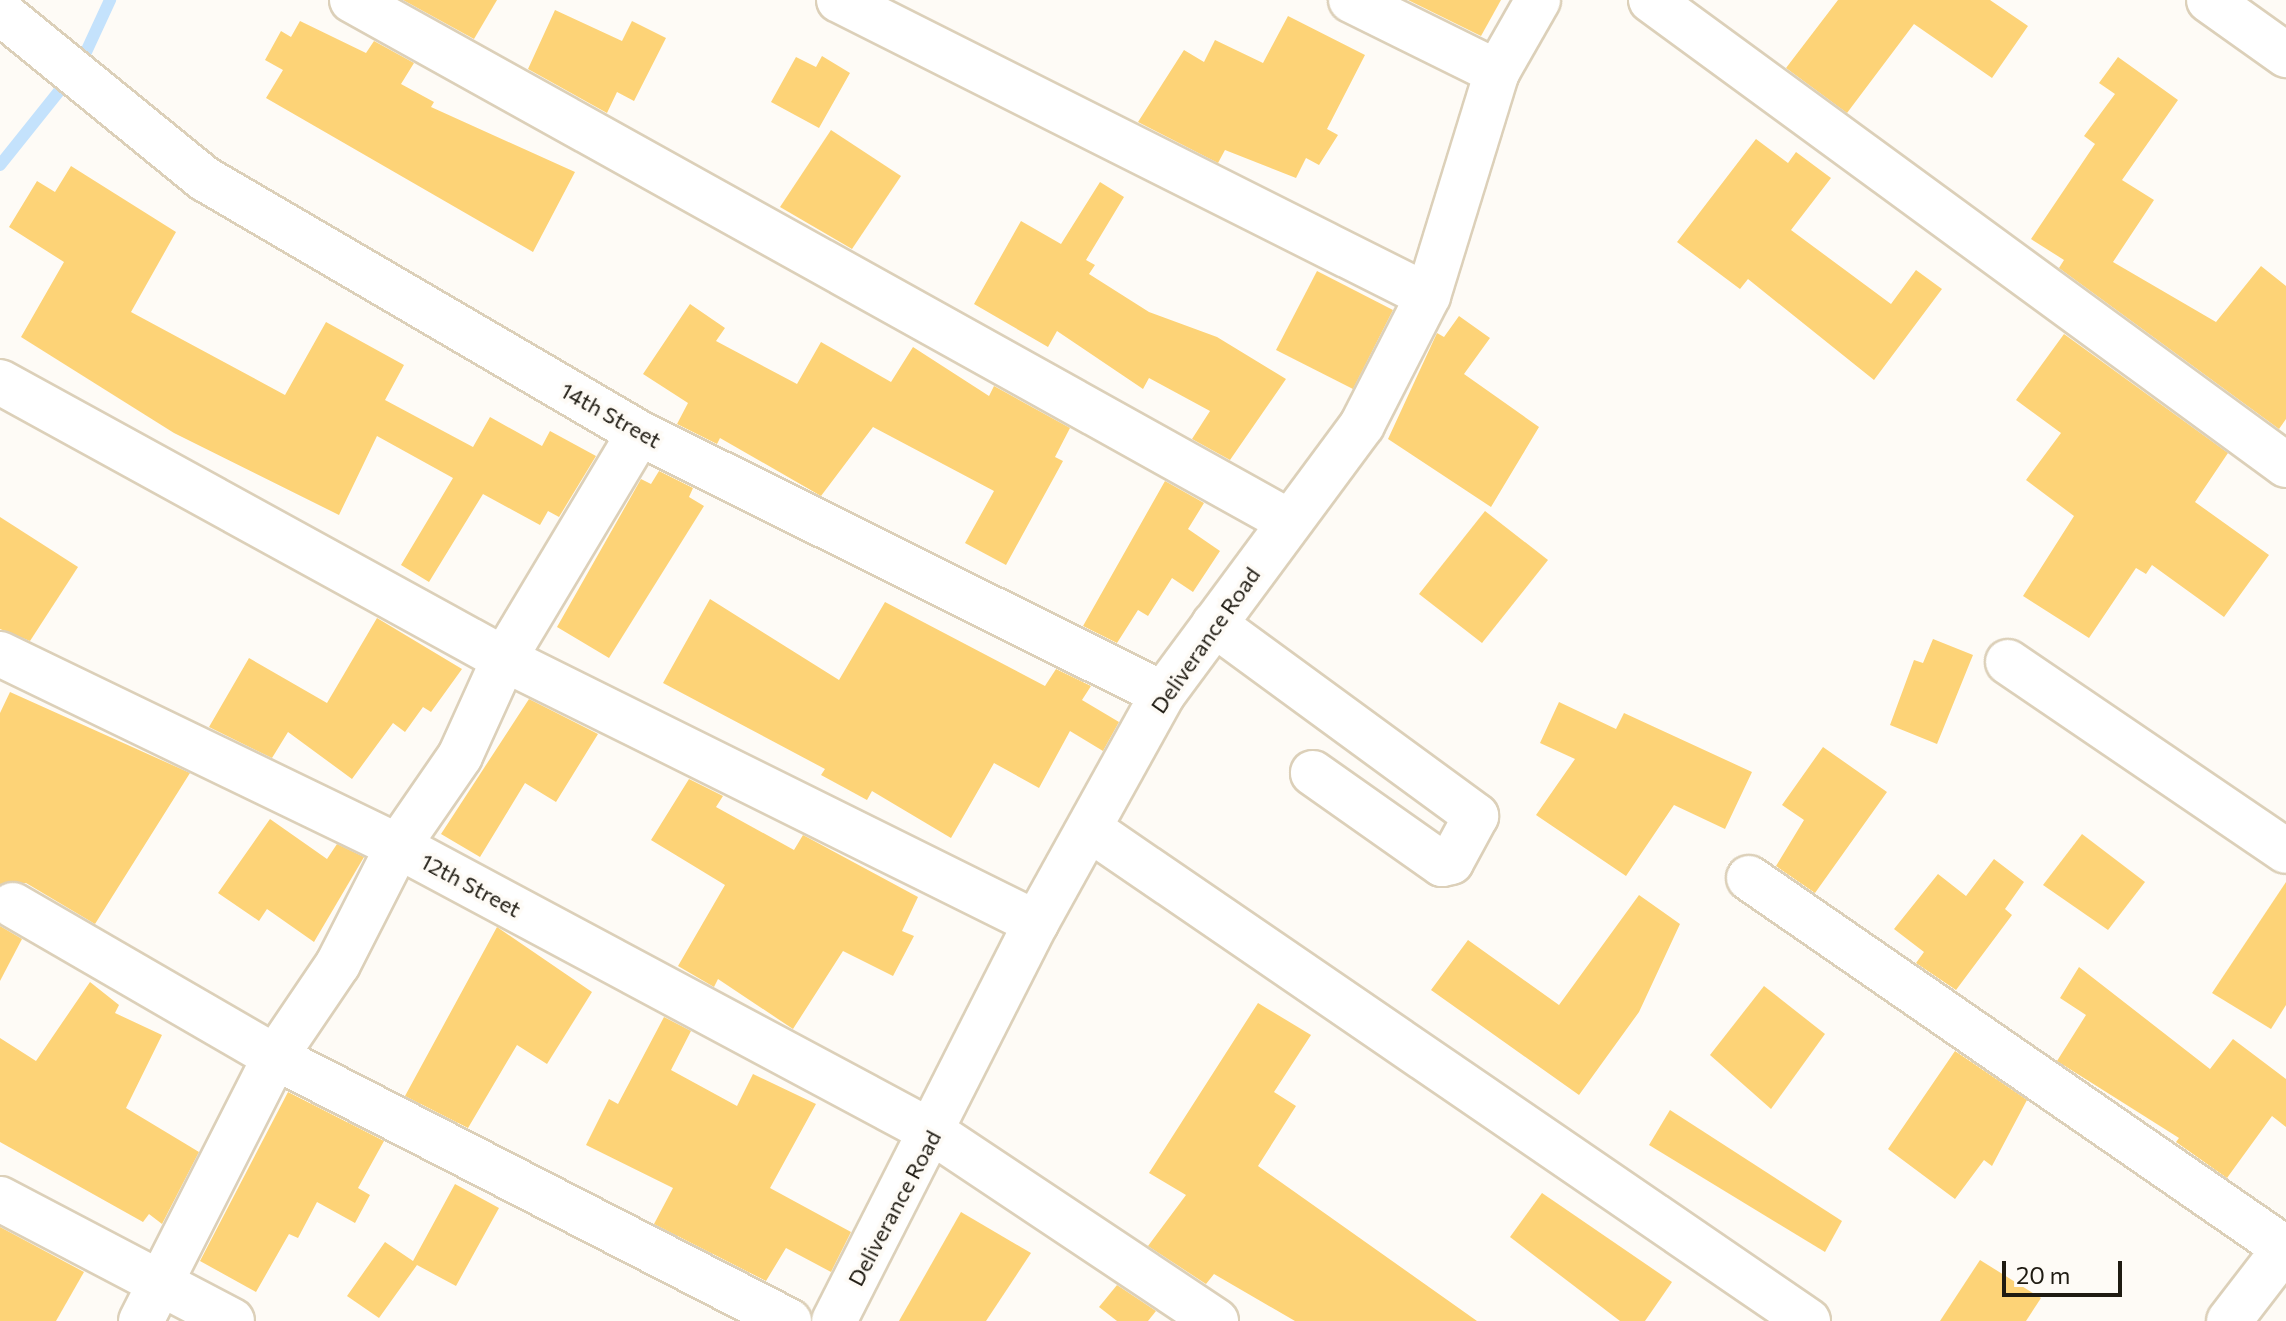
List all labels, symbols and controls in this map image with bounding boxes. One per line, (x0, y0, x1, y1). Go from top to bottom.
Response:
street label: 14th Street (556, 377, 666, 453)
street label: Deliverance Road (1145, 562, 1265, 718)
street label: 12th Street (416, 848, 526, 922)
street label: Deliverance Road (842, 1126, 946, 1290)
scale bar (2006, 1245, 2126, 1295)
text: 20 m (2016, 1260, 2070, 1289)

